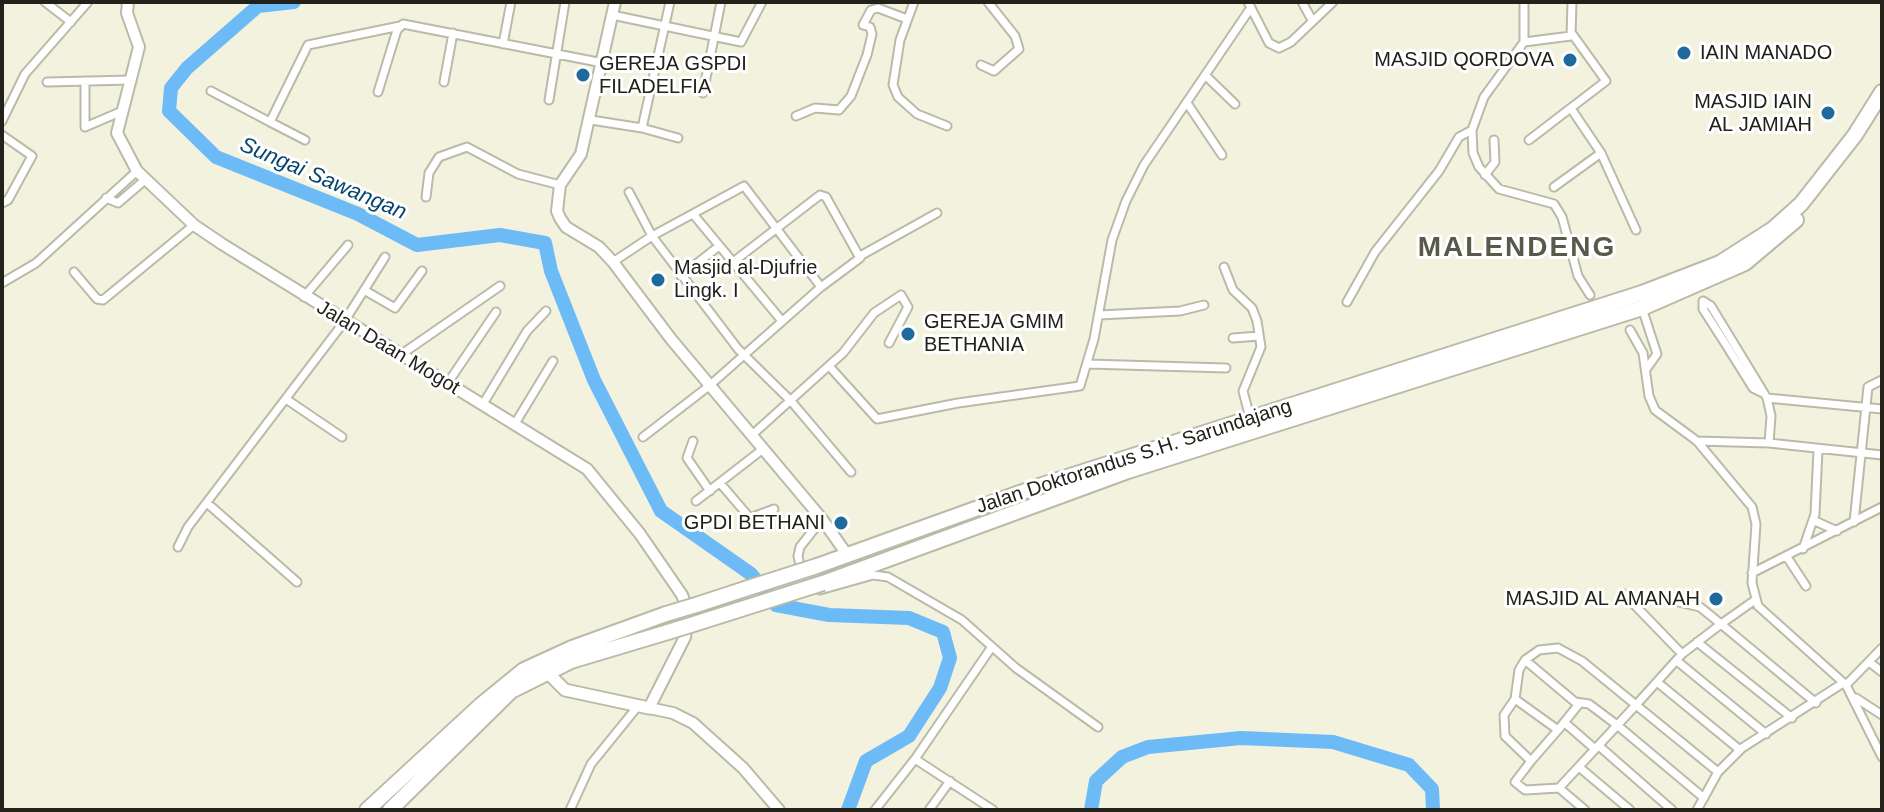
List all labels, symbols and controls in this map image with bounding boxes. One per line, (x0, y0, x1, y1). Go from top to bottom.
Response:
place label: IAIN MANADO (1700, 41, 1832, 65)
marker: IAIN MANADO (1675, 44, 1693, 62)
place label: MASJID QORDOVA (1374, 48, 1554, 72)
marker: MASJID QORDOVA (1561, 51, 1579, 69)
place label: GEREJA GSPDI FILADELFIA (599, 52, 747, 99)
marker: GEREJA GSPDI FILADELFIA (574, 66, 592, 84)
place label: MASJID IAIN AL JAMIAH (1694, 90, 1812, 137)
marker: MASJID IAIN AL JAMIAH (1819, 104, 1837, 122)
water label: Sungai Sawangan (236, 132, 410, 226)
district label: MALENDENG (1418, 231, 1616, 265)
place label: Masjid al-Djufrie Lingk. I (674, 256, 817, 303)
marker: Masjid al-Djufrie Lingk. I (649, 271, 667, 289)
street label: Jalan Daan Mogot (312, 296, 464, 400)
place label: GEREJA GMIM BETHANIA (924, 310, 1064, 357)
marker: GEREJA GMIM BETHANIA (899, 325, 917, 343)
street label: Jalan Doktorandus S.H. Sarundajang (973, 395, 1295, 519)
place label: GPDI BETHANI (684, 511, 825, 535)
marker: GPDI BETHANI (832, 514, 850, 532)
place label: MASJID AL AMANAH (1506, 587, 1700, 611)
marker: MASJID AL AMANAH (1707, 590, 1725, 608)

